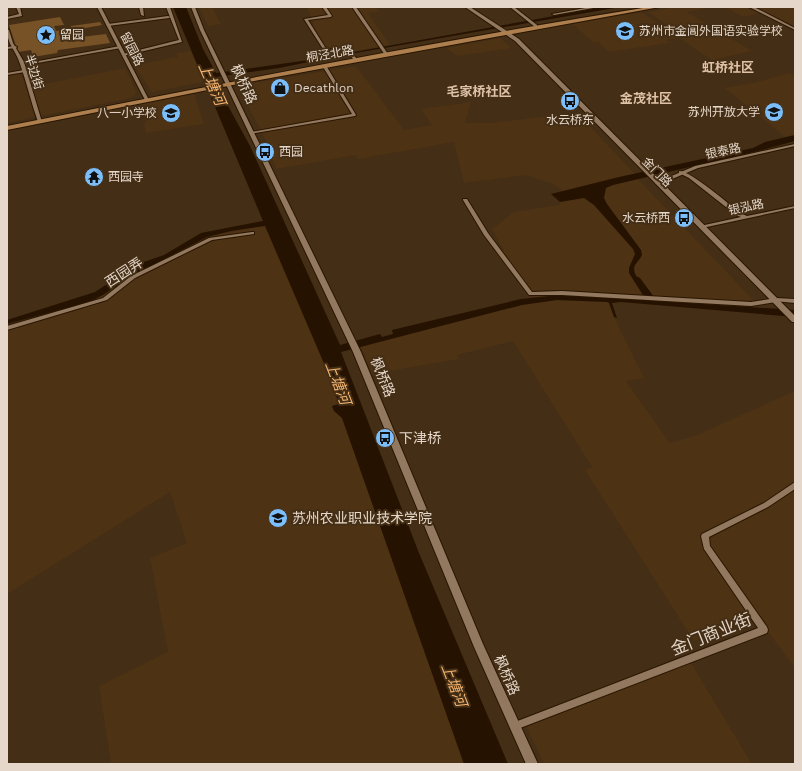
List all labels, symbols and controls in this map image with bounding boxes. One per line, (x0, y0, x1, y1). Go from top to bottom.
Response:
school or university icon: 苏州市金阊外国语实验学校 (614, 20, 636, 42)
place icon: 留园 (35, 24, 57, 46)
place label: 苏州市金阊外国语实验学校 (639, 24, 783, 38)
place label: 留园 (60, 28, 84, 42)
street label: 留园路 (118, 30, 146, 68)
street label: 桐泾北路 (305, 43, 355, 65)
street label: 半边街 (22, 53, 46, 91)
water label: 上塘河 (195, 60, 231, 111)
district label: 虹桥社区 (702, 60, 754, 75)
street label: 枫桥路 (228, 62, 260, 106)
shop icon: Decathlon (269, 77, 291, 99)
place label: Decathlon (294, 81, 354, 95)
district label: 毛家桥社区 (446, 84, 512, 99)
bus stop icon: 水云桥东 (559, 90, 581, 112)
district label: 金茂社区 (620, 91, 672, 106)
school or university icon: 苏州开放大学 (763, 101, 785, 123)
school or university icon: 八一小学校 (160, 102, 182, 124)
place label: 苏州开放大学 (688, 105, 760, 119)
place label: 八一小学校 (97, 106, 157, 120)
place label: 水云桥东 (546, 113, 594, 127)
street label: 银泰路 (704, 140, 742, 162)
bus stop icon: 西园 (254, 141, 276, 163)
place label: 西园 (279, 145, 303, 159)
street label: 金门路 (639, 154, 675, 190)
temple icon: 西园寺 (83, 166, 105, 188)
place label: 西园寺 (108, 170, 144, 184)
street label: 银泓路 (727, 196, 765, 218)
bus stop icon: 水云桥西 (673, 207, 695, 229)
place label: 水云桥西 (622, 211, 670, 225)
street label: 西园弄 (102, 254, 146, 290)
street label: 枫桥路 (368, 355, 398, 399)
water label: 上塘河 (322, 359, 356, 410)
bus stop icon: 下津桥 (374, 427, 396, 449)
place label: 下津桥 (399, 430, 441, 446)
school or university icon: 苏州农业职业技术学院 (267, 507, 289, 529)
place label: 苏州农业职业技术学院 (292, 510, 432, 526)
street label: 金门商业街 (668, 609, 754, 659)
street label: 枫桥路 (491, 653, 523, 697)
water label: 上塘河 (438, 661, 472, 712)

